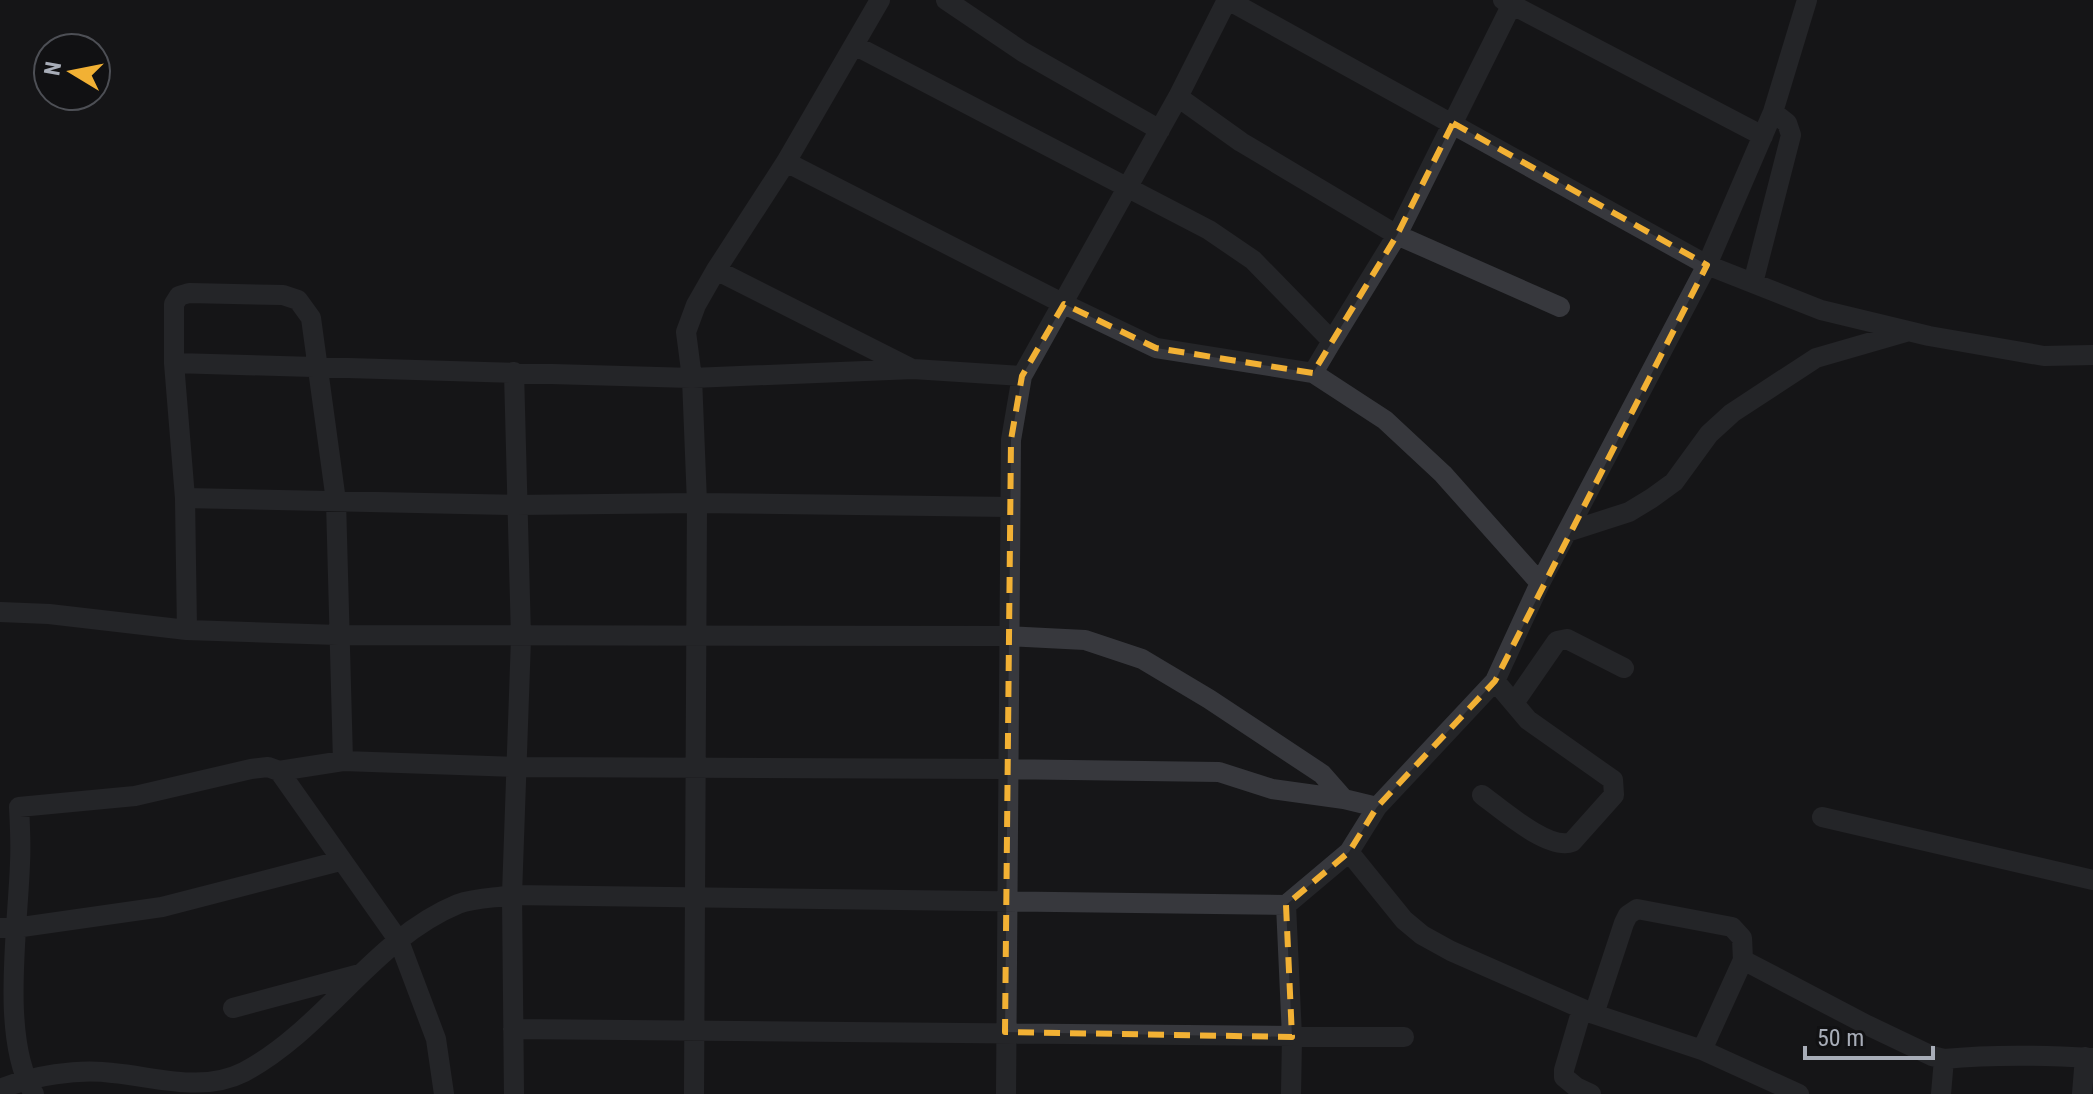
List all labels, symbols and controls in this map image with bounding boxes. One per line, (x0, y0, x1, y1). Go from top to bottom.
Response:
north arrow (32, 32, 112, 112)
text: N (39, 60, 66, 77)
scale bar (1805, 1010, 1933, 1060)
text: 50 m (1817, 1024, 1864, 1052)

